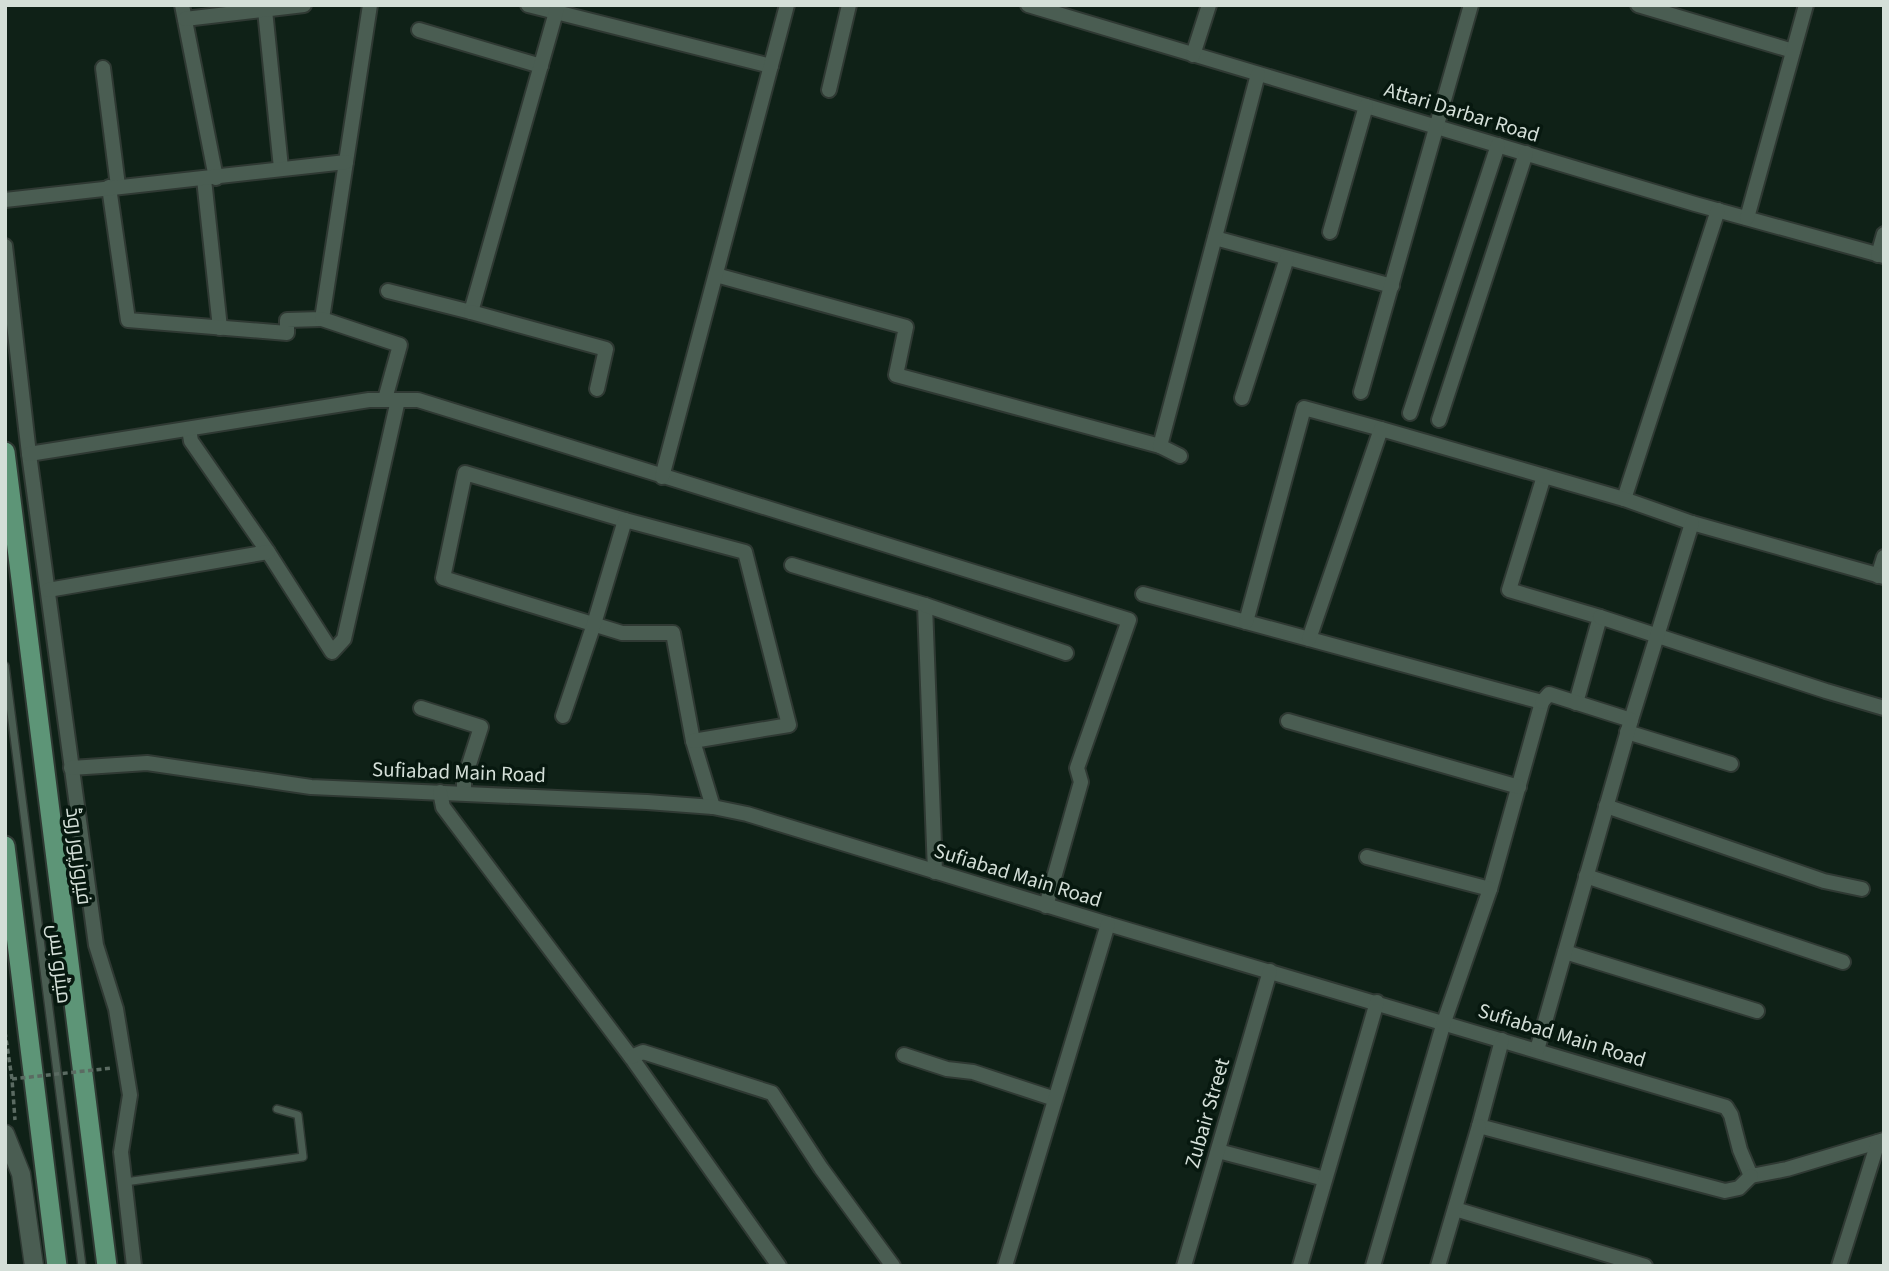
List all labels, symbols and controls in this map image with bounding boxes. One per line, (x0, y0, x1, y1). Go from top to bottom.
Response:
street label: Attari Darbar Road (1381, 74, 1543, 150)
street label: Sufiabad Main Road (371, 754, 547, 790)
street label: فیروزپور روڈ (58, 805, 100, 907)
street label: Sufiabad Main Road (930, 835, 1106, 915)
street label: میٹرو بس (40, 923, 80, 1005)
street label: Sufiabad Main Road (1474, 995, 1650, 1075)
street label: Zubair Street (1177, 1054, 1237, 1172)

